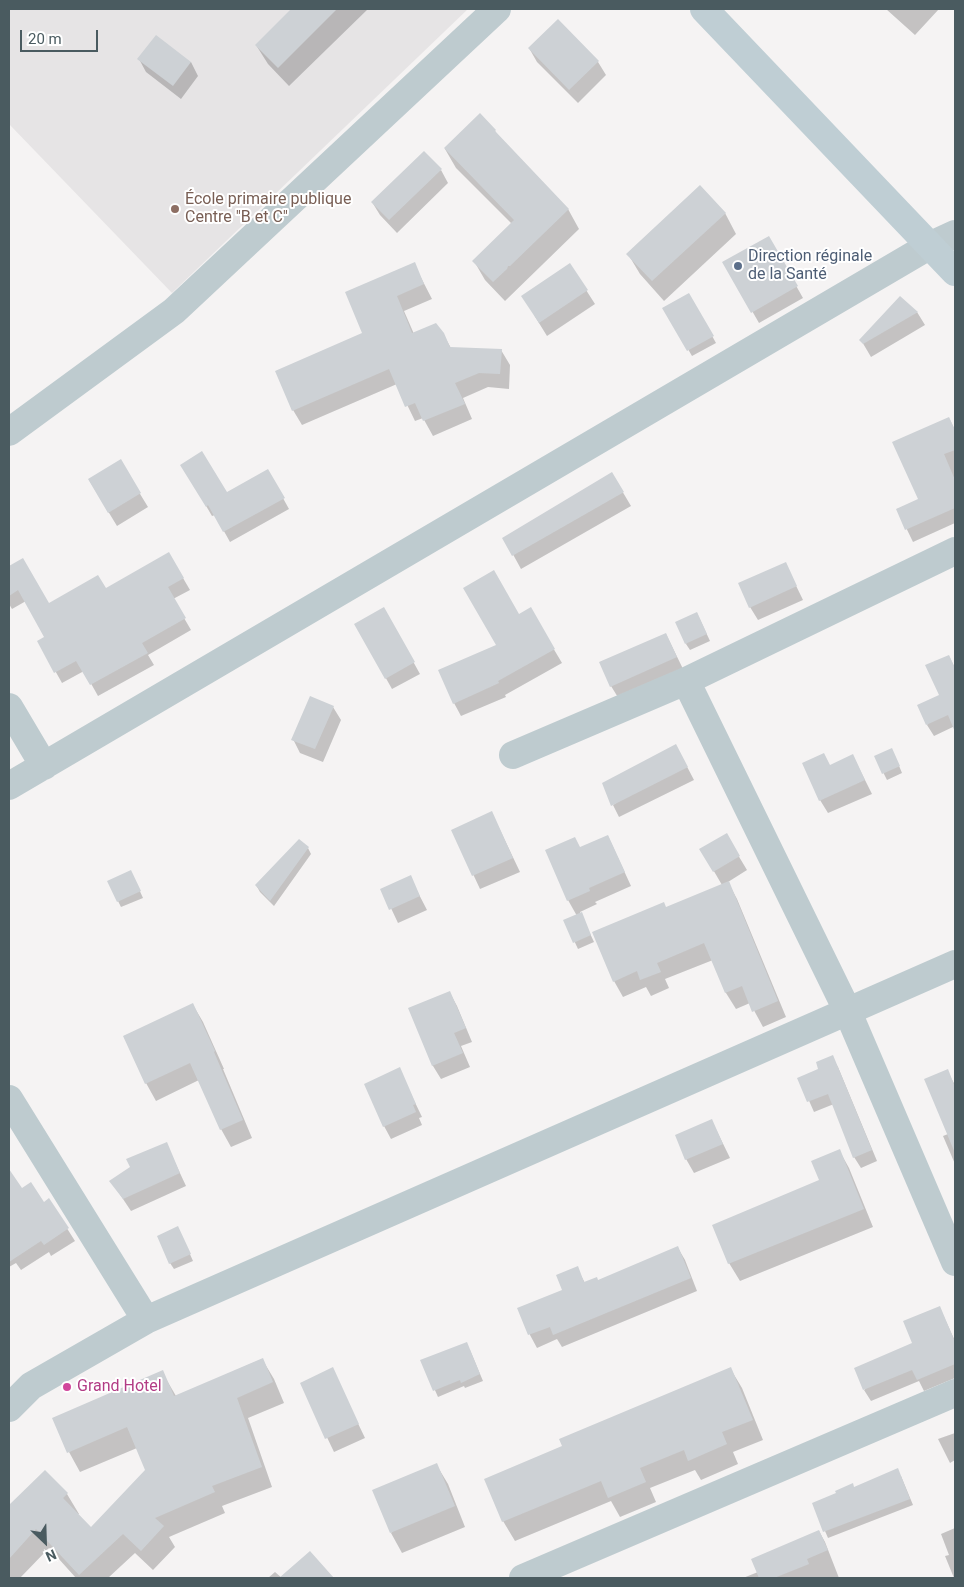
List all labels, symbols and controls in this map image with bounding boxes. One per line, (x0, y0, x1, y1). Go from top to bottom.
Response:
scale bar (22, 20, 100, 52)
text: 20 m (28, 30, 62, 48)
place label: École primaire publique Centre "B et C" (185, 190, 351, 228)
marker: École primaire publique Centre "B et C" (169, 203, 181, 215)
place label: Direction réginale de la Santé (748, 247, 872, 285)
marker: Direction réginale de la Santé (732, 260, 744, 272)
place label: Grand Hotel (77, 1377, 162, 1397)
marker: Grand Hotel (61, 1381, 73, 1393)
north arrow (20, 1517, 70, 1567)
text: N (43, 1546, 59, 1565)

